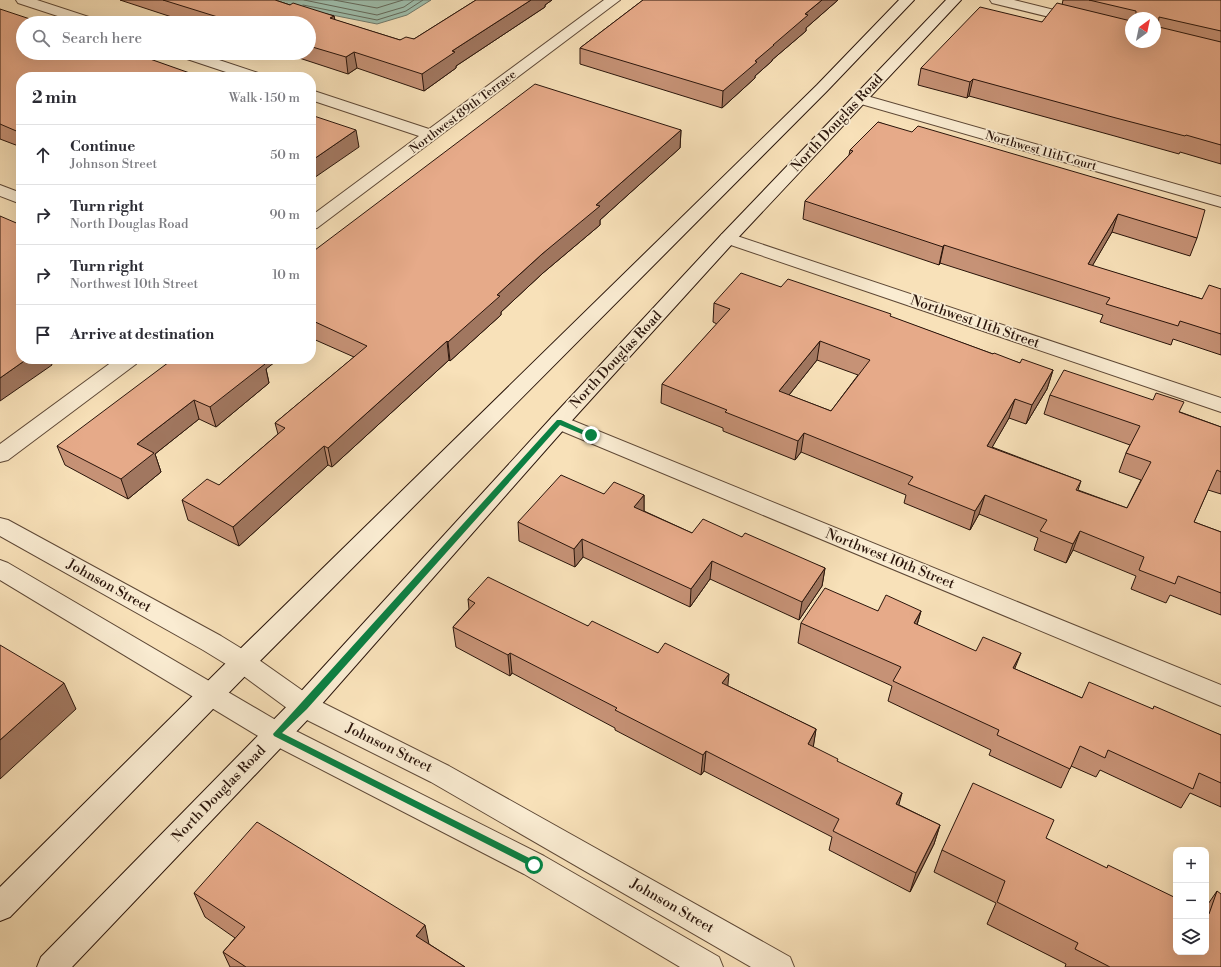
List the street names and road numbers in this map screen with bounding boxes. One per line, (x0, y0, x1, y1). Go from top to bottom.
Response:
street label: Northwest 89th Terrace (407, 67, 519, 157)
street label: North Douglas Road (787, 70, 887, 176)
street label: Northwest 11th Court (984, 128, 1099, 174)
street label: Northwest 11th Street (908, 291, 1042, 353)
street label: North Douglas Road (566, 307, 666, 413)
street label: Northwest 10th Street (823, 525, 957, 593)
street label: Johnson Street (63, 555, 154, 617)
street label: Johnson Street (342, 719, 435, 777)
street label: North Douglas Road (168, 742, 270, 846)
street label: Johnson Street (626, 874, 717, 937)

